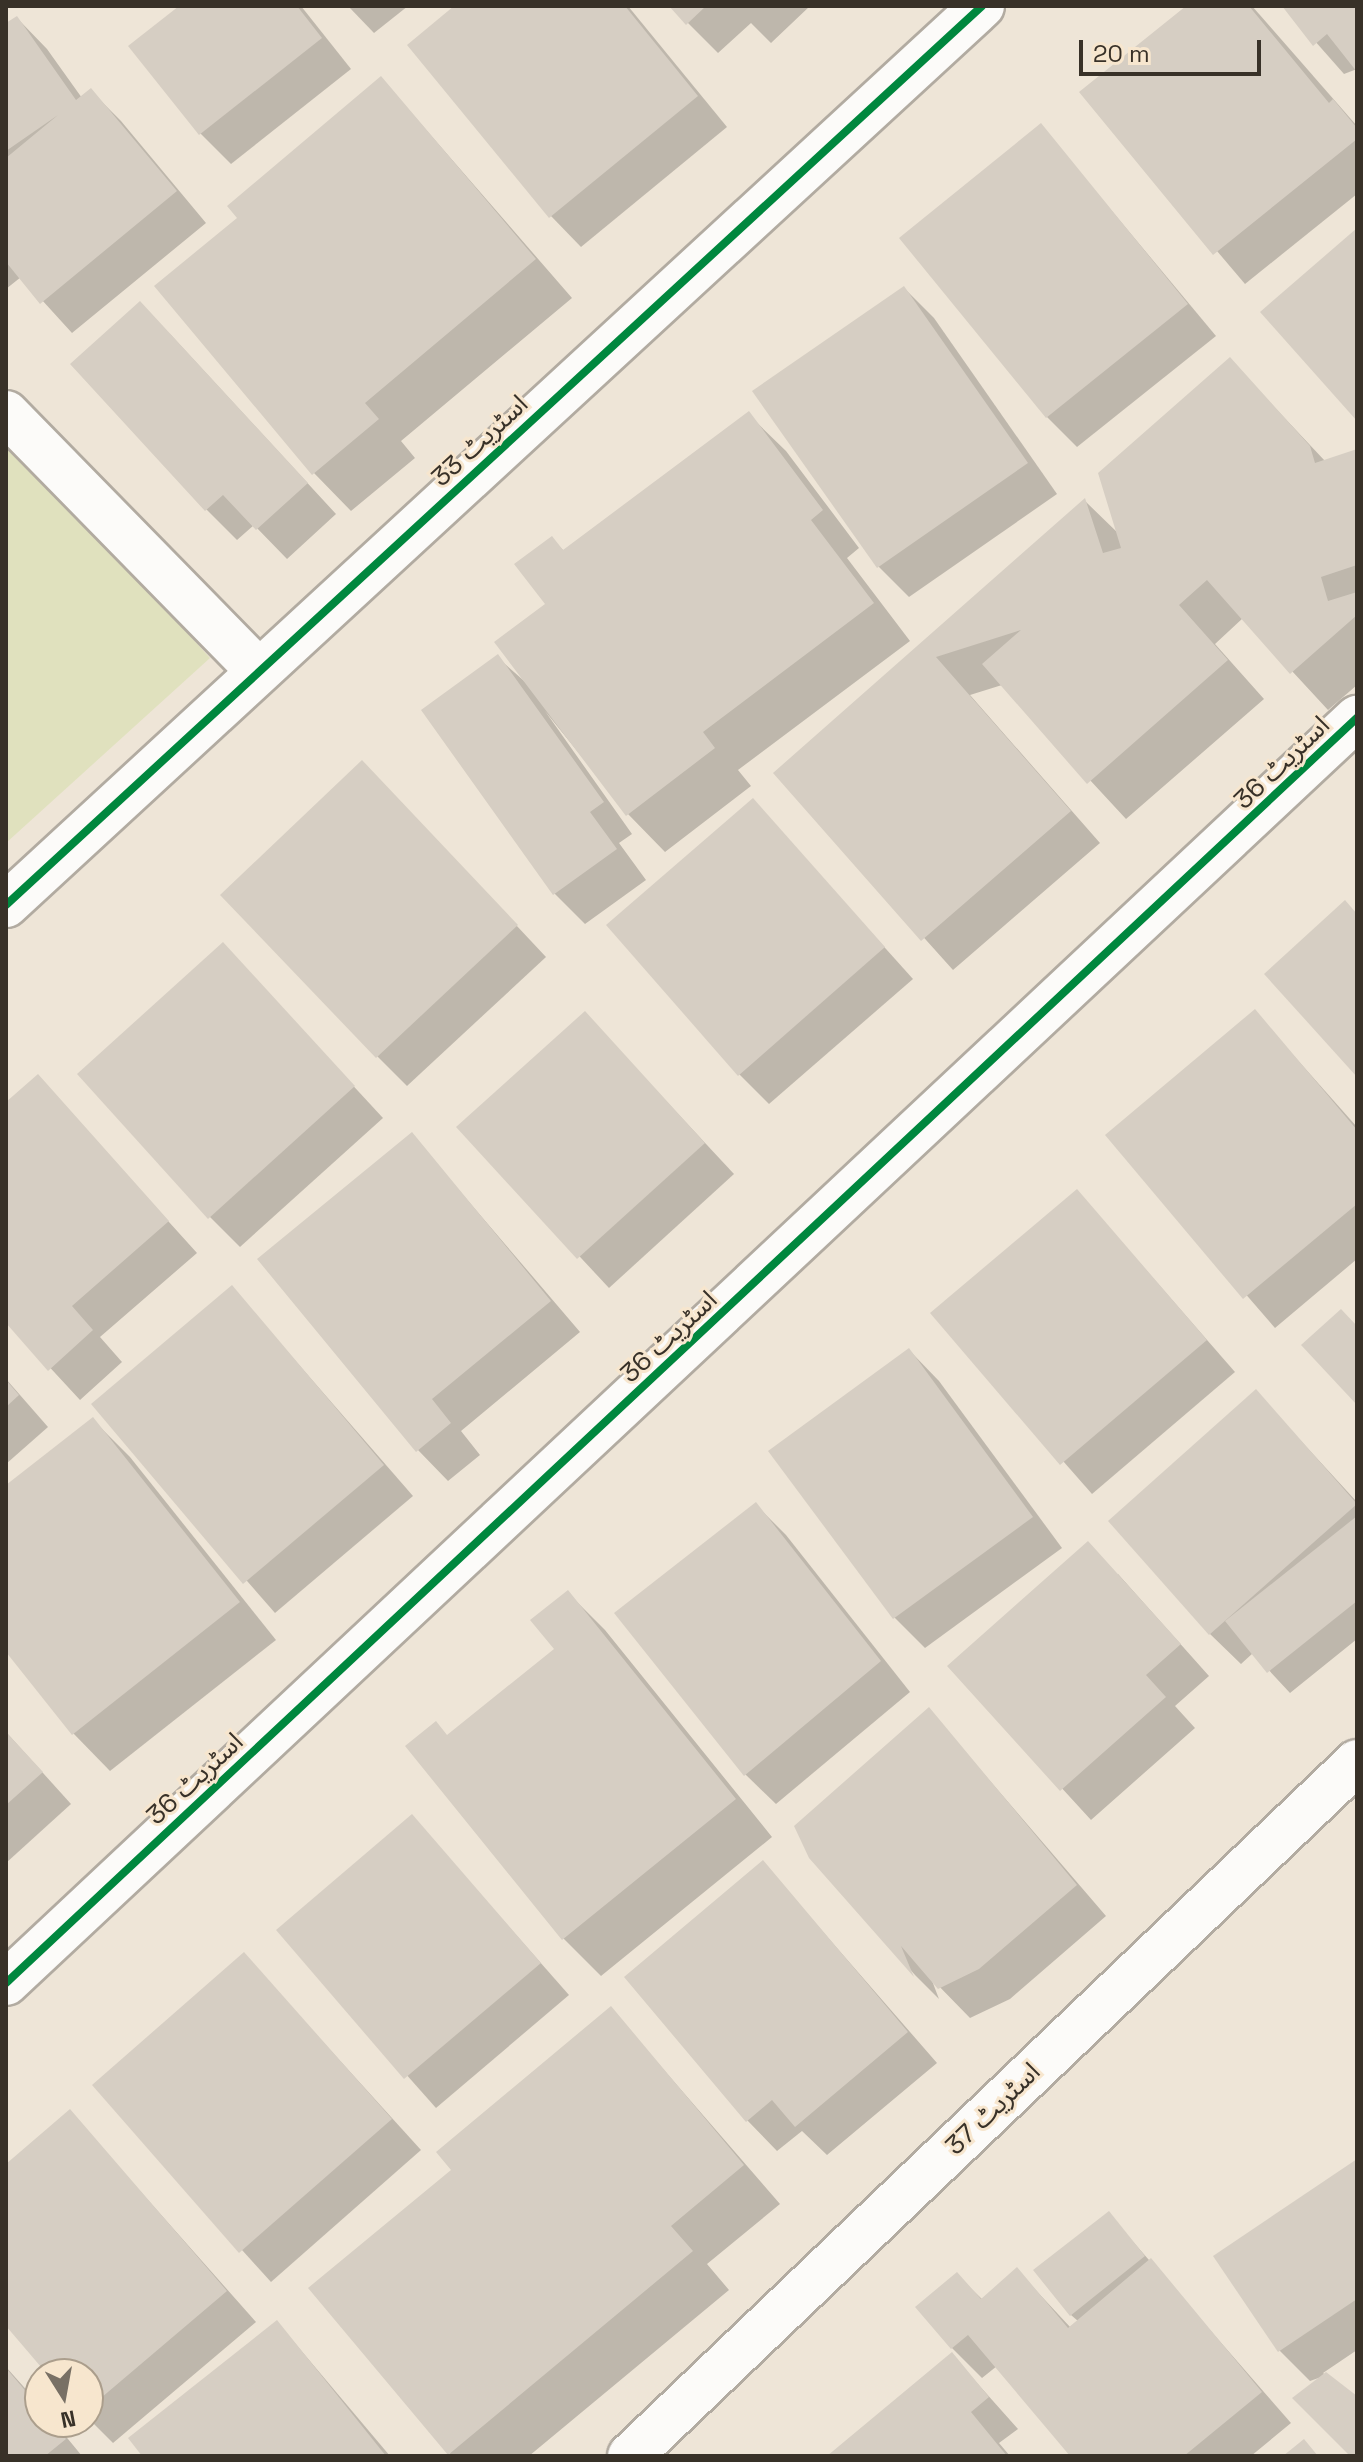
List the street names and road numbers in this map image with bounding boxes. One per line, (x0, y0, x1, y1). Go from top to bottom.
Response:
street label: اسٹریٹ 33 (425, 389, 535, 493)
street label: اسٹریٹ 36 (1228, 710, 1336, 816)
street label: اسٹریٹ 36 (614, 1285, 724, 1389)
street label: اسٹریٹ 36 (140, 1727, 250, 1831)
street label: اسٹریٹ 37 (939, 2056, 1047, 2162)

